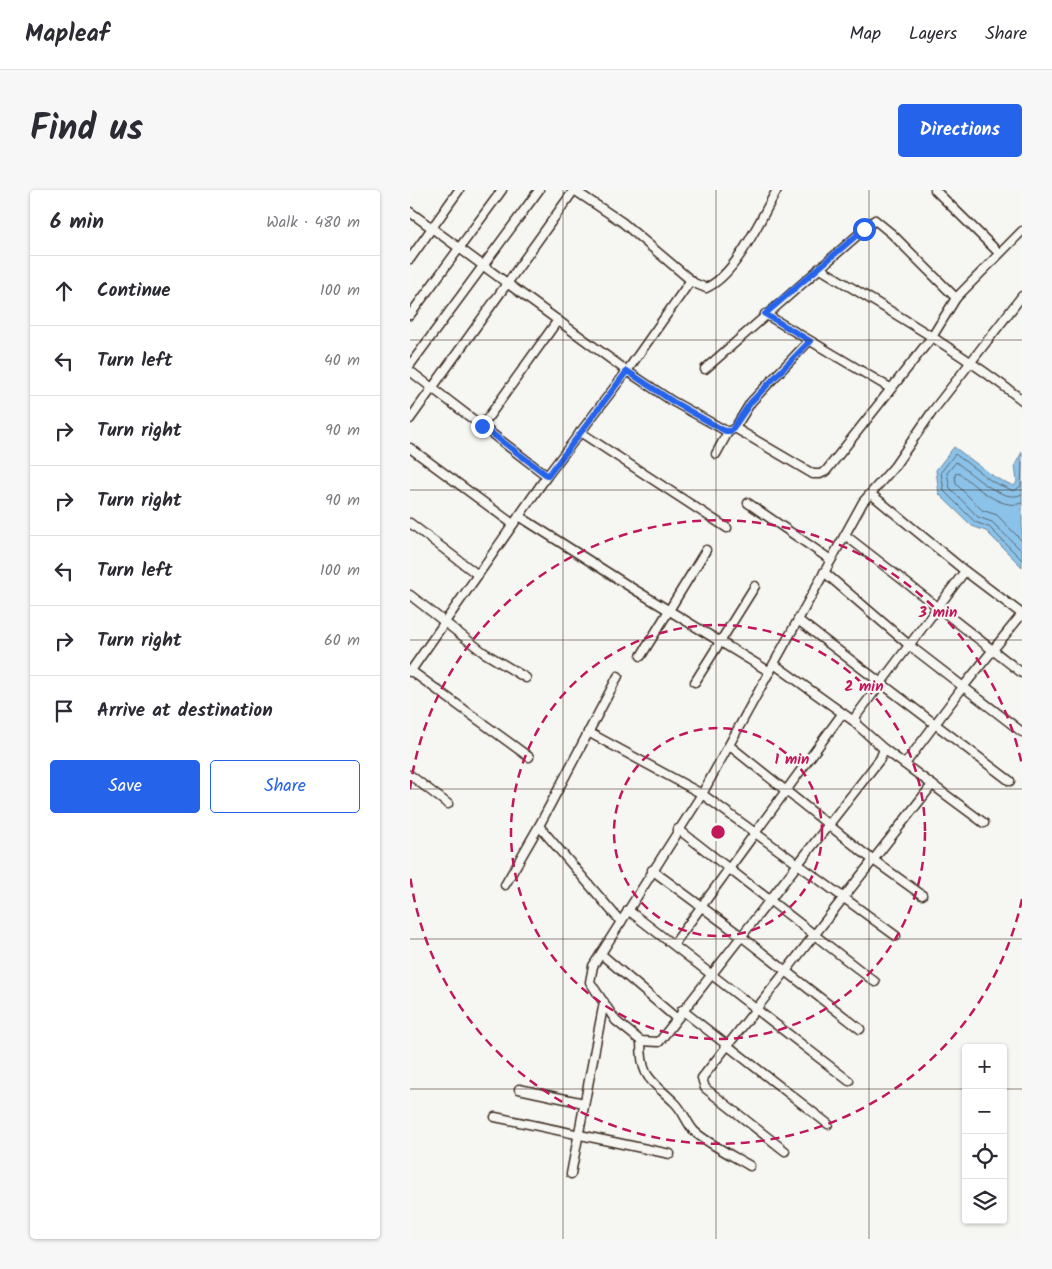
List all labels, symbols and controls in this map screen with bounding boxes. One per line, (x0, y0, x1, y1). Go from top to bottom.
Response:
text: Mapleaf (25, 15, 109, 54)
text: Map (850, 20, 881, 49)
text: Layers (909, 20, 957, 49)
text: Share (985, 20, 1027, 49)
text: Find us (30, 102, 143, 158)
button: Directions (898, 104, 1022, 157)
text: 6 min (50, 206, 104, 239)
text: Walk · 480 m (266, 210, 360, 235)
route start (853, 218, 876, 241)
text: Continue (97, 276, 170, 306)
icon: ahead (50, 277, 78, 305)
text: 100 m (320, 278, 360, 303)
text: Turn left (97, 346, 172, 376)
icon: left (50, 347, 78, 375)
text: 40 m (324, 348, 360, 373)
route end (471, 415, 494, 438)
text: Turn right (97, 416, 182, 446)
icon: right (50, 417, 78, 445)
text: 90 m (325, 418, 360, 443)
text: Turn right (97, 486, 182, 516)
icon: right (50, 487, 78, 515)
text: 90 m (325, 488, 360, 513)
text: Turn left (97, 556, 172, 586)
icon: left (50, 557, 78, 585)
text: 100 m (320, 558, 360, 583)
text: 3 min (918, 601, 957, 625)
text: Turn right (97, 626, 182, 656)
icon: right (50, 627, 78, 655)
text: 60 m (324, 628, 360, 653)
text: 2 min (844, 675, 884, 699)
text: Arrive at destination (97, 696, 273, 726)
icon: arrive (50, 697, 78, 725)
text: 1 min (775, 748, 809, 772)
button: Save (50, 760, 200, 813)
button: Share (210, 760, 360, 813)
centre of rings (709, 823, 727, 841)
map controls (962, 1044, 1007, 1224)
button: + (962, 1044, 1007, 1089)
button: − (962, 1089, 1007, 1134)
button: locate (962, 1134, 1007, 1179)
button: layers (962, 1179, 1007, 1224)

